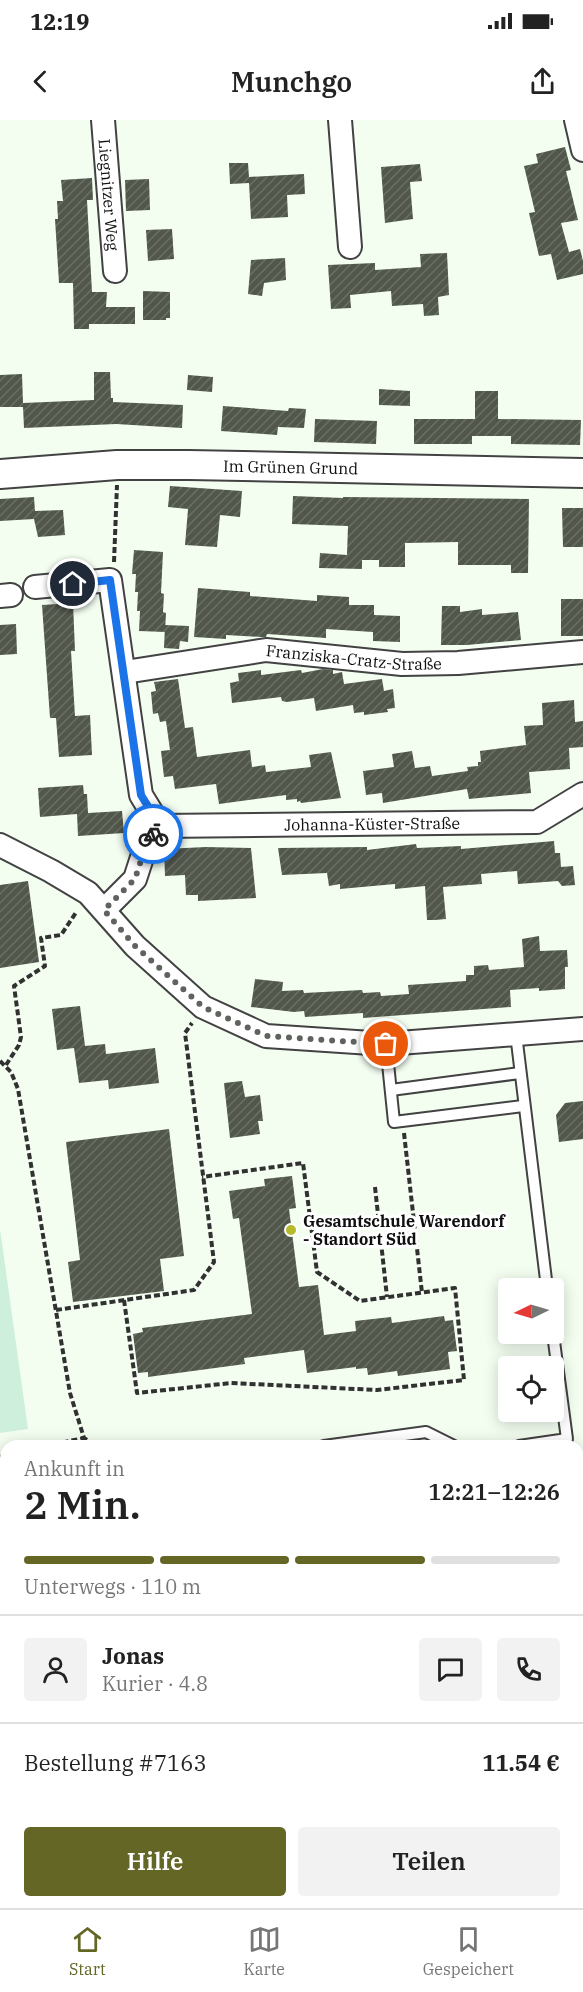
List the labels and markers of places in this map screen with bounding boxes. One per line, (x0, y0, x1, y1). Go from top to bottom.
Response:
pin (47, 558, 98, 609)
pin (360, 1018, 411, 1069)
place label: Gesamtschule Warendorf - Standort Süd (303, 1211, 507, 1249)
marker: Gesamtschule Warendorf - Standort Süd (284, 1223, 298, 1237)

